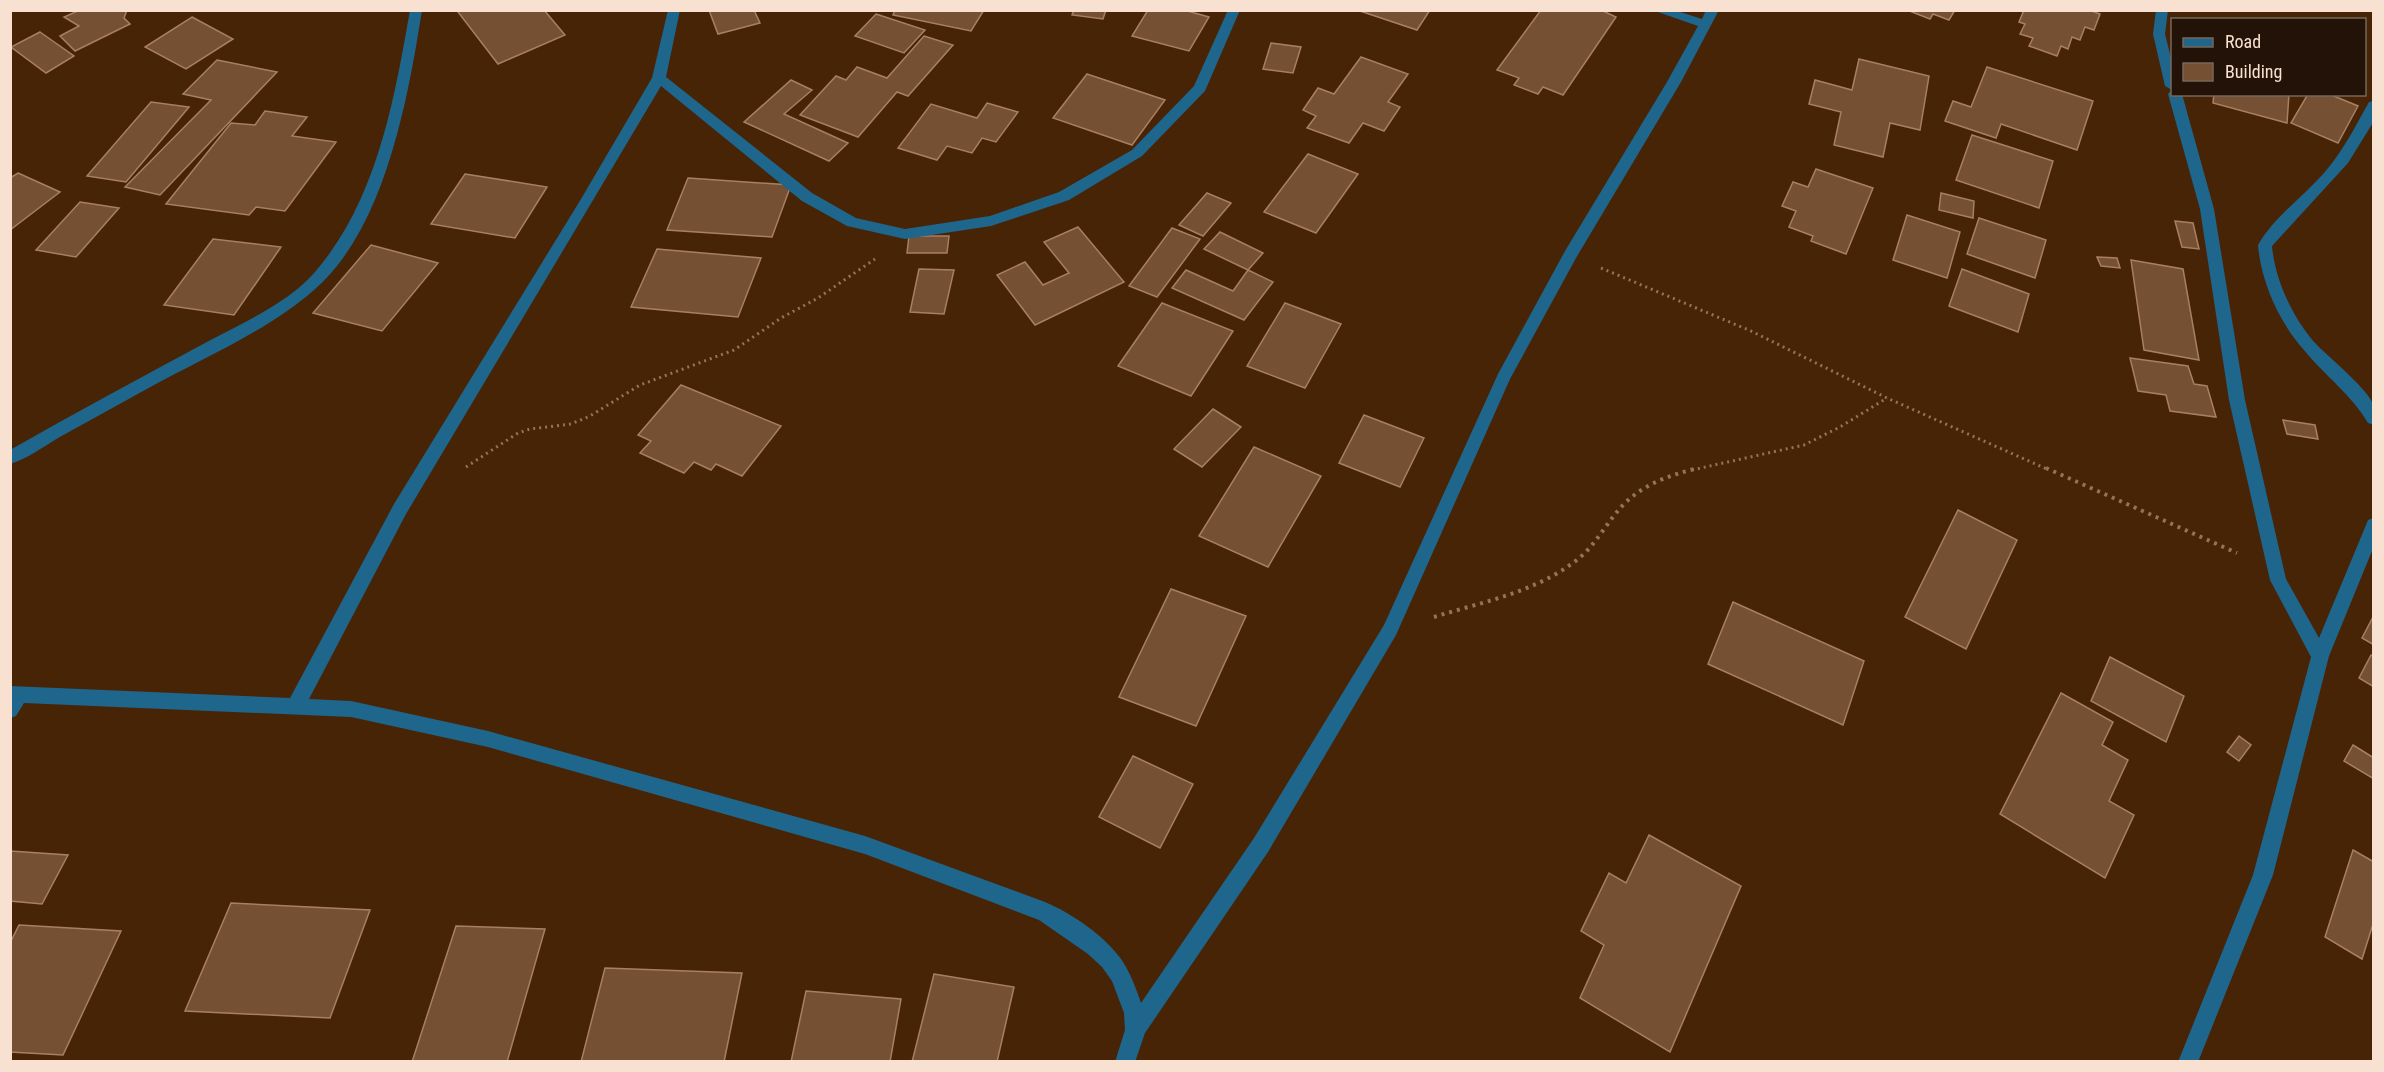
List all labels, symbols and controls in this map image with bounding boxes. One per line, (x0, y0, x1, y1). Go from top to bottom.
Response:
legend (2171, 18, 2366, 96)
text: Road (2225, 31, 2261, 52)
text: Building (2225, 61, 2282, 82)

